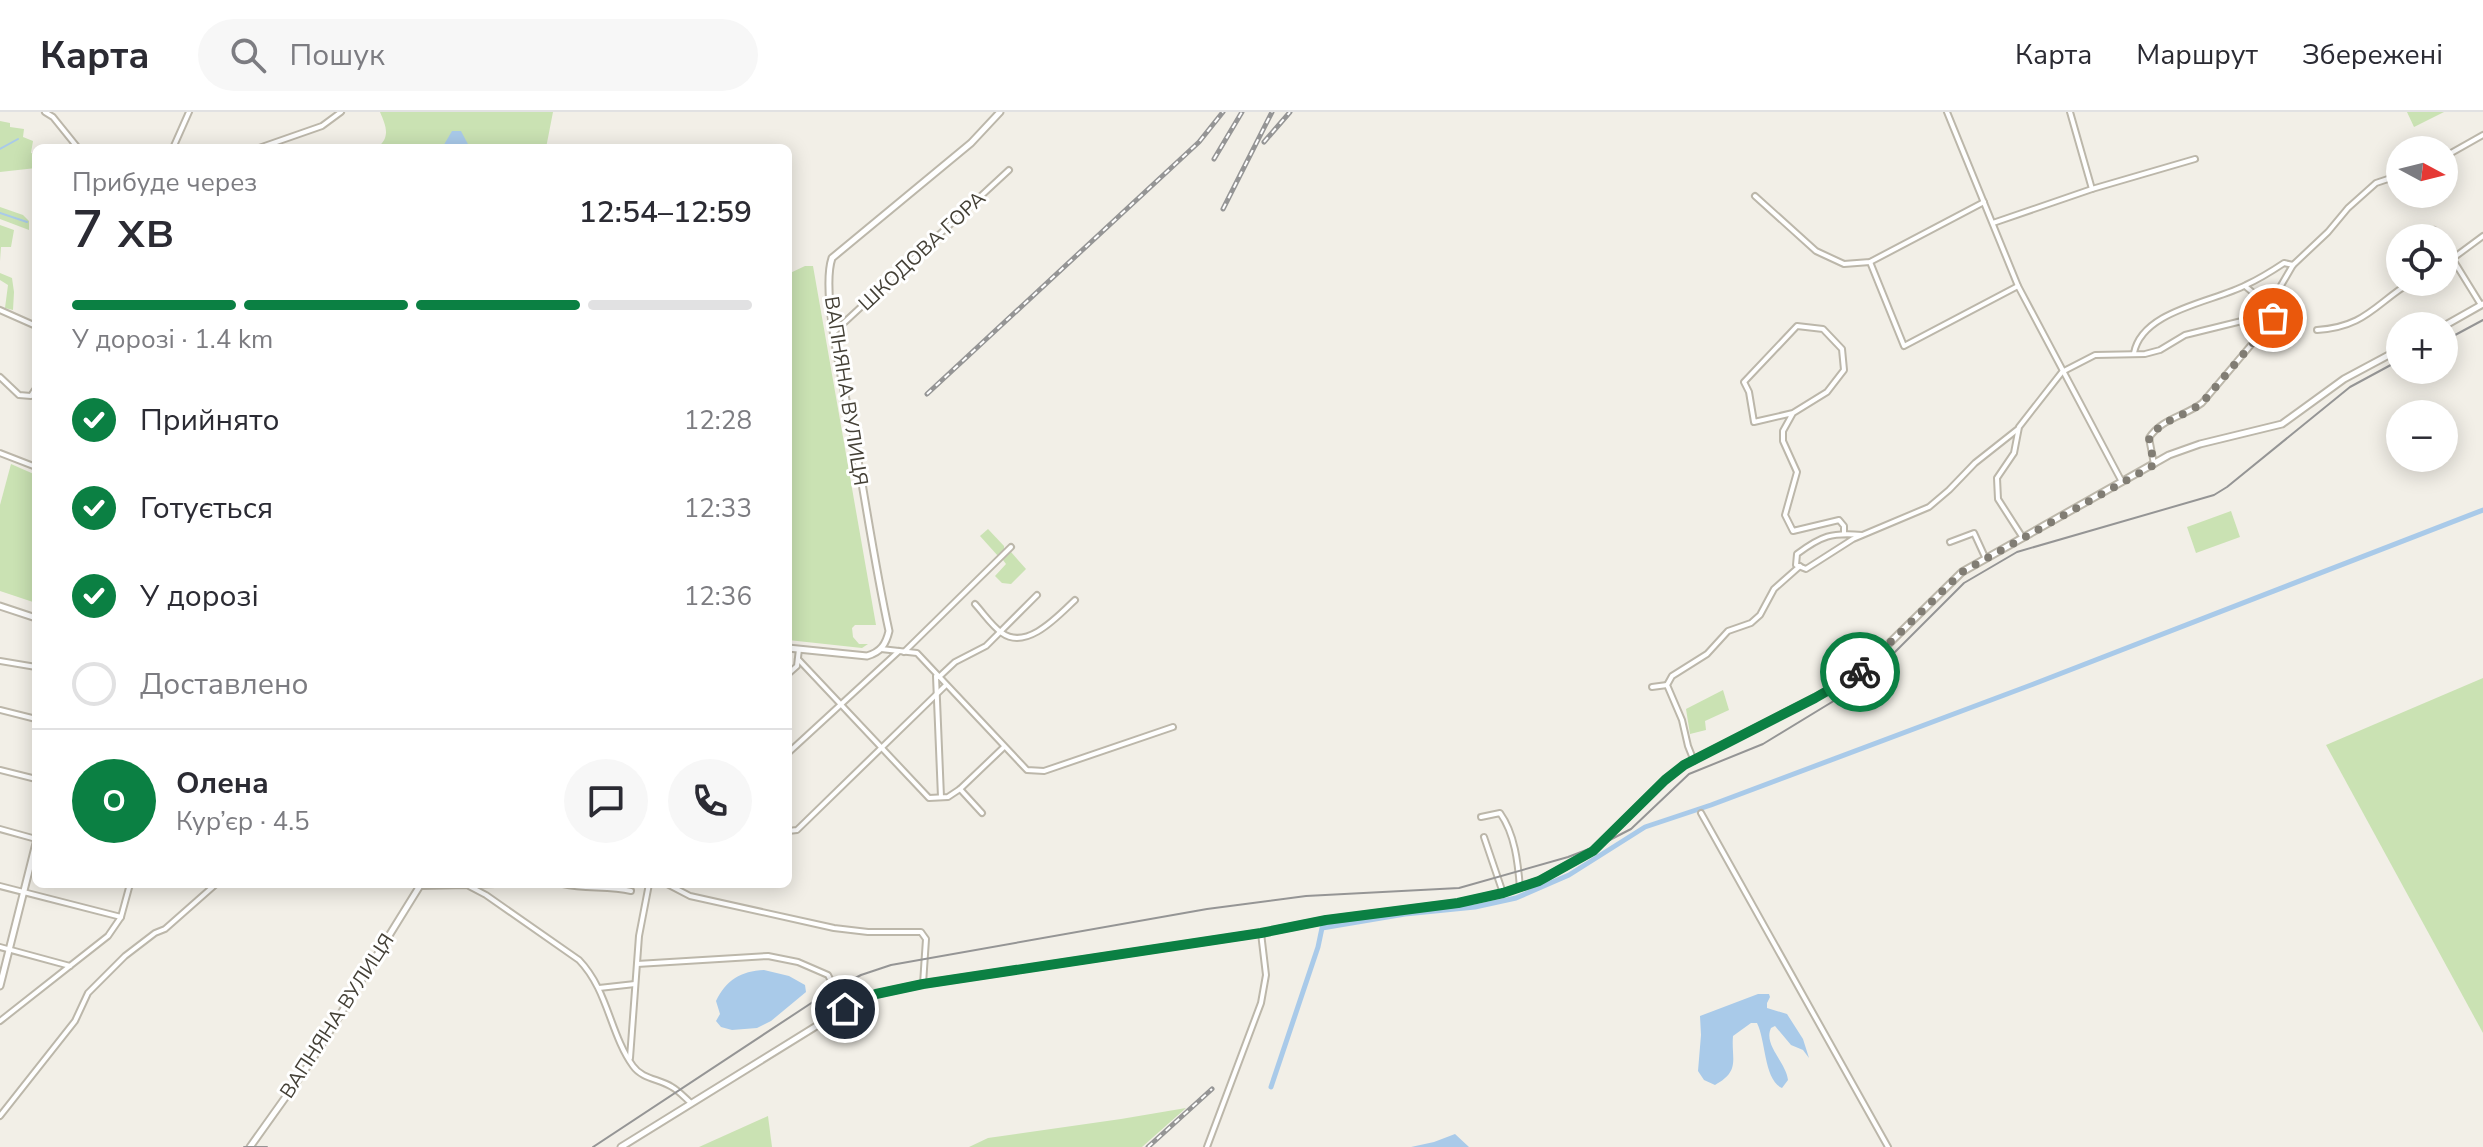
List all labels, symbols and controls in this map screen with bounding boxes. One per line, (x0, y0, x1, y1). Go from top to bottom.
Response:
search box (198, 19, 758, 91)
text: Карта (40, 30, 150, 81)
icon: search (226, 33, 270, 77)
text: Пошук (290, 35, 385, 76)
text: Карта (2015, 36, 2092, 74)
text: Маршрут (2136, 36, 2258, 74)
text: Збережені (2302, 36, 2443, 74)
north arrow (2386, 136, 2458, 208)
map controls (2386, 136, 2458, 472)
text: Прибуде через (72, 165, 257, 200)
street label: ШКОДОВА ГОРА (853, 185, 992, 317)
text: 12:54–12:59 (579, 192, 752, 233)
text: 7 хв (72, 194, 174, 265)
button: locate (2386, 224, 2458, 296)
pin (2239, 284, 2307, 352)
street label: ВАПНЯНА ВУЛИЦЯ (818, 294, 874, 488)
icon: bag (2251, 296, 2295, 340)
button: + (2386, 312, 2458, 384)
text: У дорозі · 1.4 km (72, 322, 273, 357)
icon: check (72, 398, 116, 442)
text: Прийнято (140, 400, 280, 441)
button: − (2386, 400, 2458, 472)
text: 12:28 (684, 403, 752, 438)
icon: check (72, 486, 116, 530)
text: Готується (140, 488, 273, 529)
text: 12:33 (684, 491, 752, 526)
icon: check (72, 574, 116, 618)
text: У дорозі (140, 576, 259, 617)
text: 12:36 (684, 579, 752, 614)
courier (1820, 632, 1900, 712)
icon: bike (1838, 650, 1882, 694)
text: Доставлено (140, 664, 308, 705)
button: chat (564, 759, 648, 843)
button: phone (668, 759, 752, 843)
text: Олена (176, 763, 269, 804)
text: О (102, 781, 126, 822)
text: Кур’єр · 4.5 (176, 804, 310, 839)
street label: ВАПНЯНА ВУЛИЦЯ (274, 928, 400, 1104)
pin (811, 975, 879, 1043)
icon: home (823, 987, 867, 1031)

